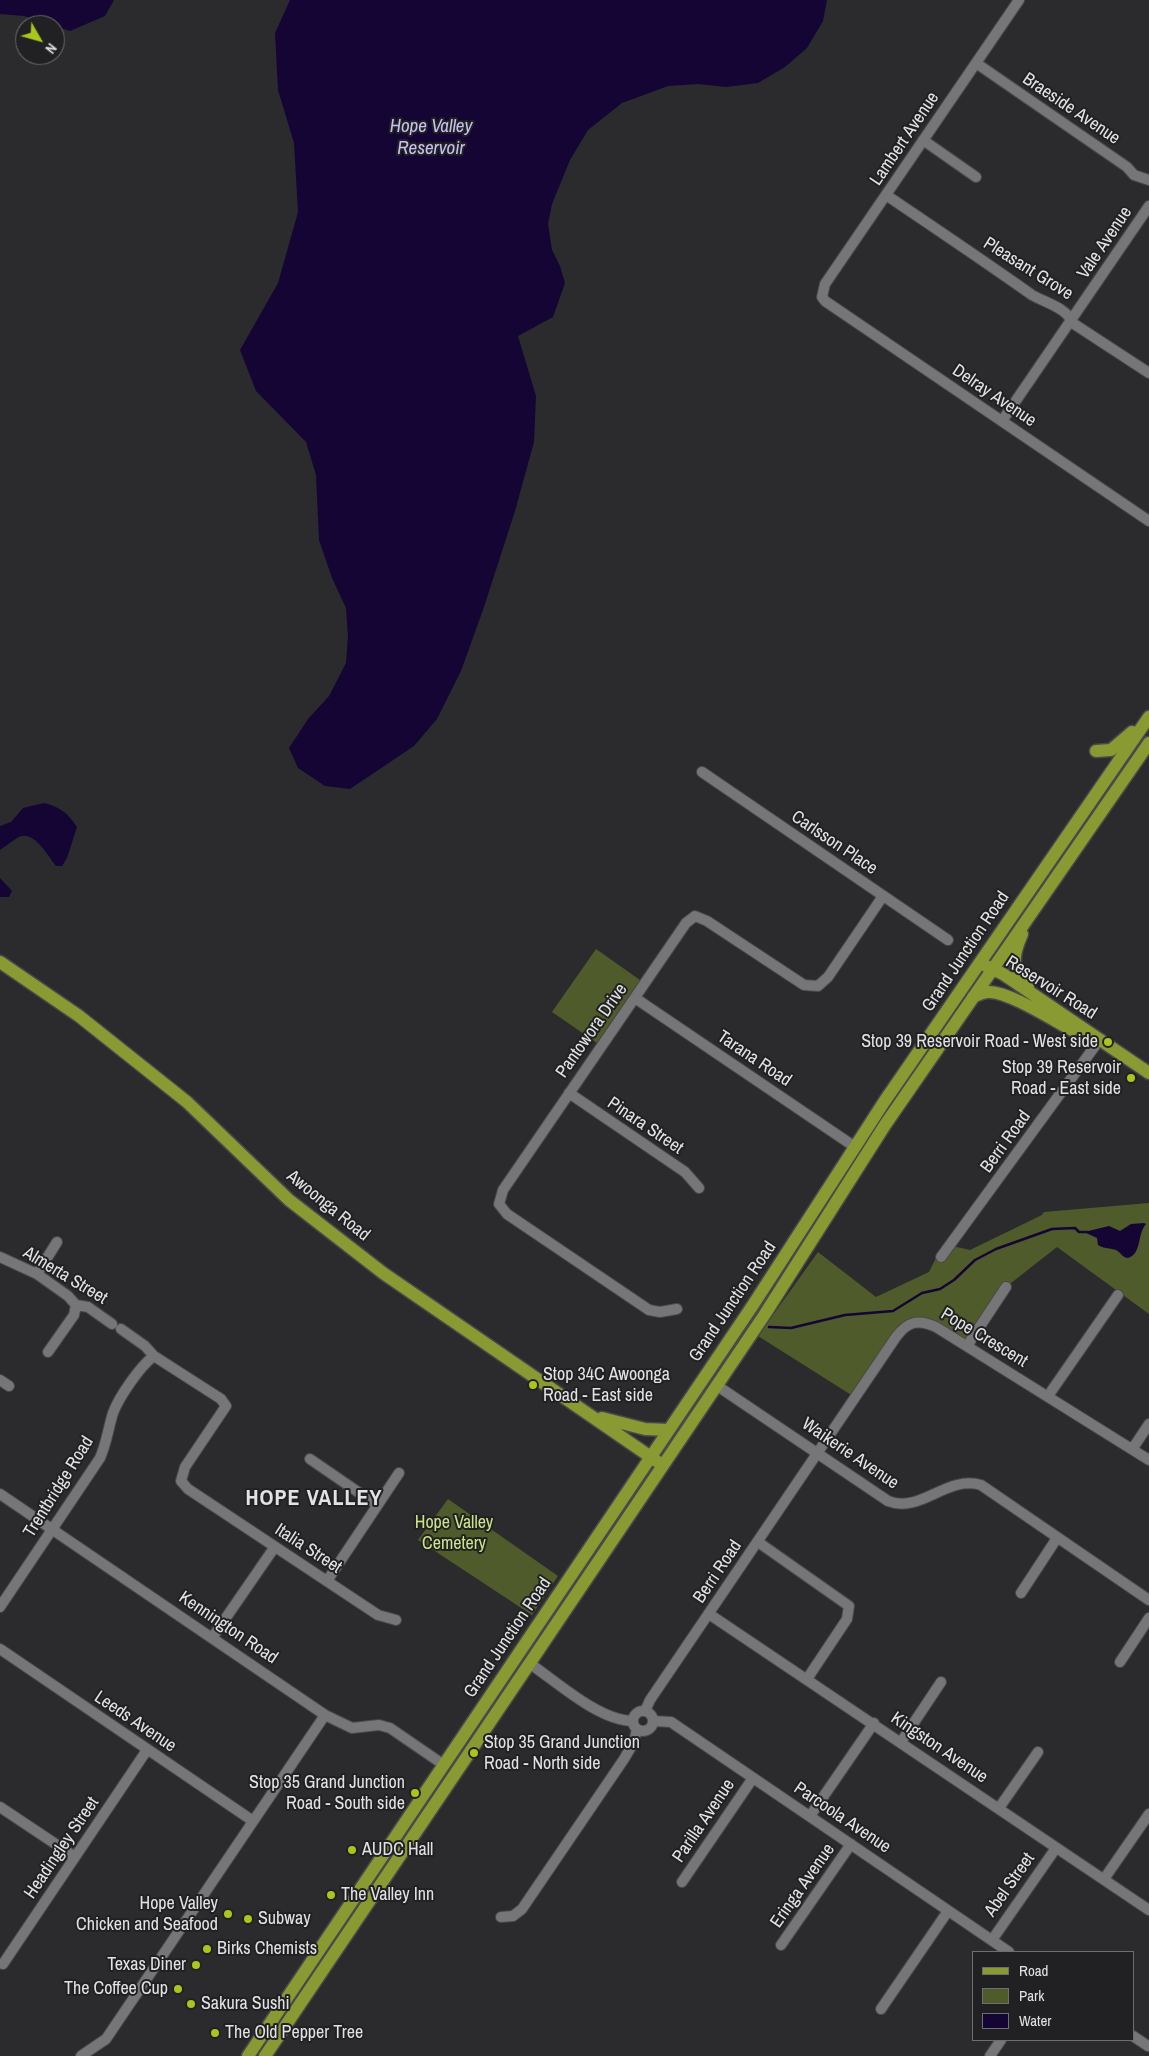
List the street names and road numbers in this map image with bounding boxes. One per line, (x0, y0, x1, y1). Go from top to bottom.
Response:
street label: Braeside Avenue (1018, 68, 1124, 150)
street label: Lambert Avenue (866, 88, 944, 190)
street label: Vale Avenue (1073, 203, 1137, 283)
street label: Pleasant Grove (979, 233, 1077, 305)
street label: Delray Avenue (948, 360, 1040, 432)
street label: Carlsson Place (787, 806, 881, 880)
street label: Grand Junction Road (918, 888, 1014, 1016)
street label: Reservoir Road (1001, 951, 1101, 1025)
street label: Pantowora Drive (552, 980, 632, 1082)
street label: Tarana Road (713, 1026, 795, 1092)
street label: Pinara Street (603, 1093, 687, 1159)
street label: Berri Road (976, 1107, 1036, 1177)
street label: Awoonga Road (282, 1166, 374, 1246)
street label: Grand Junction Road (685, 1238, 781, 1366)
street label: Almerta Street (19, 1242, 111, 1310)
street label: Pope Crescent (937, 1304, 1031, 1372)
street label: Waikerie Avenue (797, 1414, 903, 1494)
street label: Trentbridge Road (19, 1432, 99, 1542)
street label: Italia Street (270, 1519, 346, 1579)
street label: Berri Road (689, 1536, 747, 1608)
street label: Grand Junction Road (460, 1574, 556, 1702)
street label: Kennington Road (174, 1587, 282, 1669)
street label: Leeds Avenue (90, 1687, 180, 1757)
street label: Kingston Avenue (886, 1708, 992, 1788)
street label: Parilla Avenue (668, 1775, 740, 1867)
street label: Parcoola Avenue (789, 1778, 895, 1858)
street label: Headingley Street (20, 1793, 104, 1903)
street label: Eringa Avenue (766, 1840, 840, 1932)
street label: Abel Street (980, 1849, 1040, 1921)

